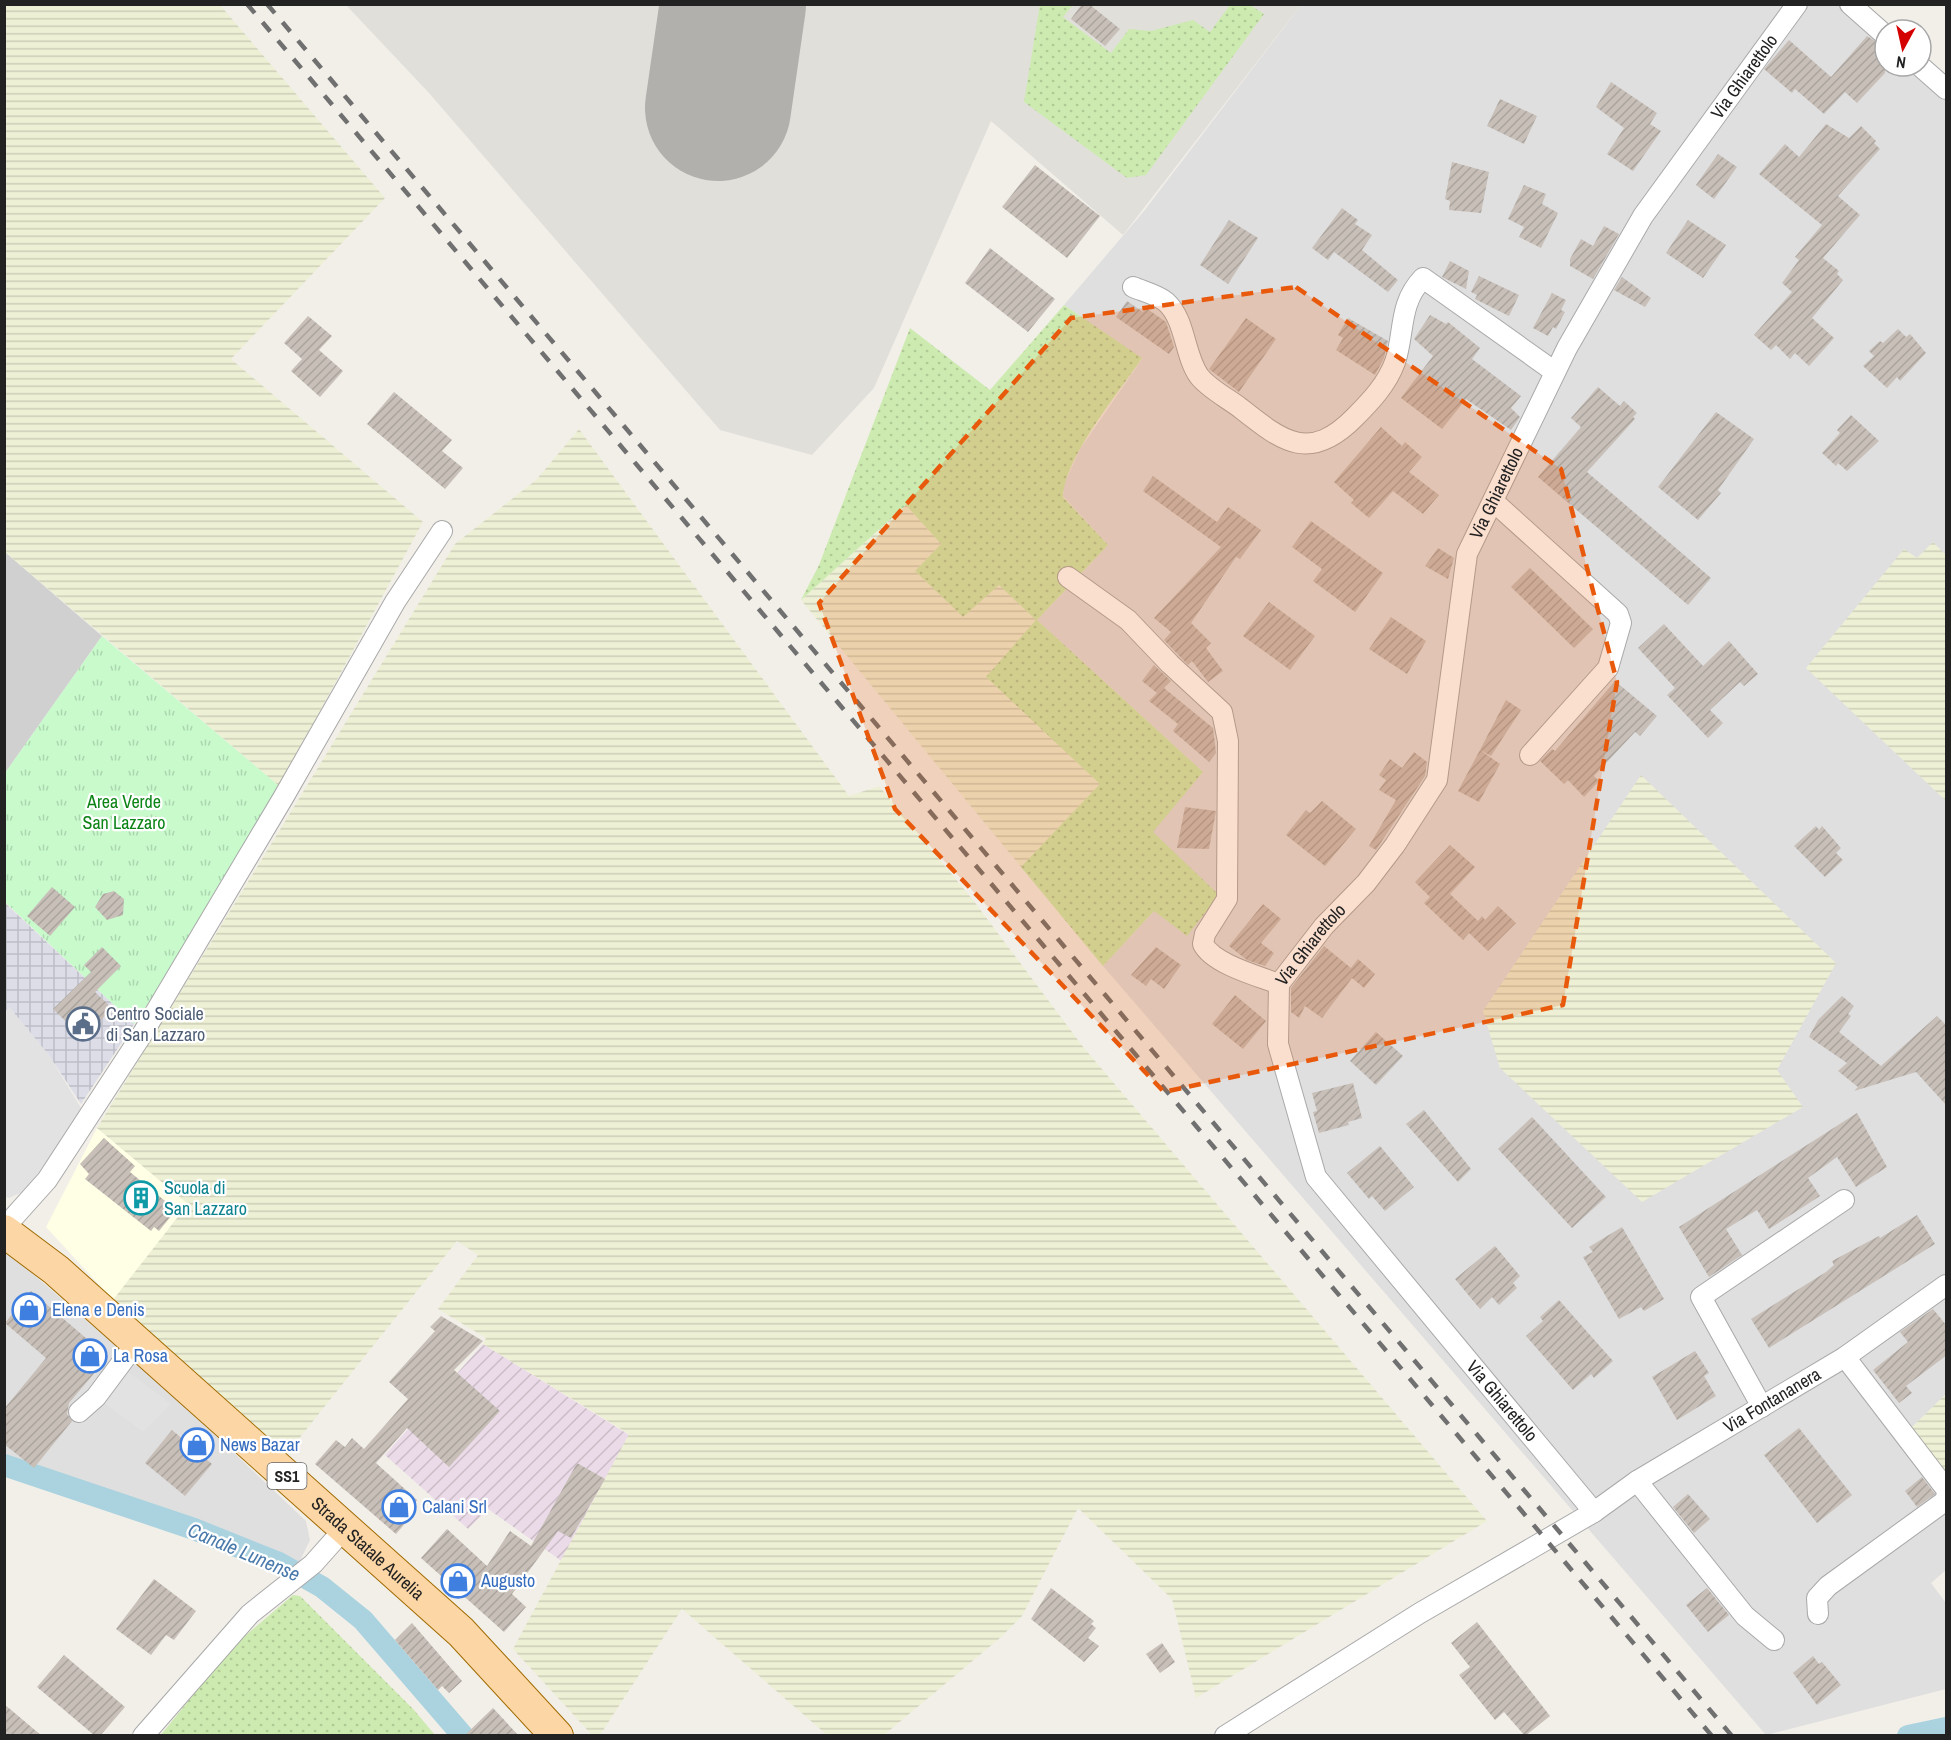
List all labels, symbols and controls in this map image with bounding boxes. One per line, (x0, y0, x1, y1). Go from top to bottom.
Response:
north arrow (1873, 18, 1933, 78)
street label: Via Ghiarettolo (1705, 29, 1783, 124)
text: N (1895, 51, 1907, 74)
street label: Via Ghiarettolo (1463, 443, 1529, 543)
park label: Area Verde San Lazzaro (83, 789, 165, 835)
street label: Via Ghiarettolo (1269, 898, 1351, 991)
place label: Centro Sociale di San Lazzaro (106, 1001, 205, 1047)
public building icon: Centro Sociale di San Lazzaro (65, 1006, 101, 1042)
place label: Scuola di San Lazzaro (164, 1175, 247, 1221)
building icon: Scuola di San Lazzaro (123, 1180, 159, 1216)
shop icon: Elena e Denis (11, 1292, 47, 1328)
place label: Elena e Denis (52, 1297, 145, 1322)
shop icon: La Rosa (72, 1338, 108, 1374)
place label: La Rosa (113, 1343, 168, 1368)
street label: Via Ghiarettolo (1461, 1355, 1544, 1447)
street label: Via Fontananera (1719, 1361, 1825, 1439)
shop icon: News Bazar (179, 1427, 215, 1463)
place label: News Bazar (220, 1432, 300, 1457)
road number: SS1 (268, 1463, 306, 1489)
shop icon: Calani Srl (381, 1489, 417, 1525)
street label: Strada Statale Aurelia (306, 1491, 430, 1605)
place label: Calani Srl (422, 1494, 487, 1519)
water label: Canale Lunense (184, 1516, 304, 1587)
shop icon: Augusto (440, 1563, 476, 1599)
place label: Augusto (480, 1568, 535, 1593)

